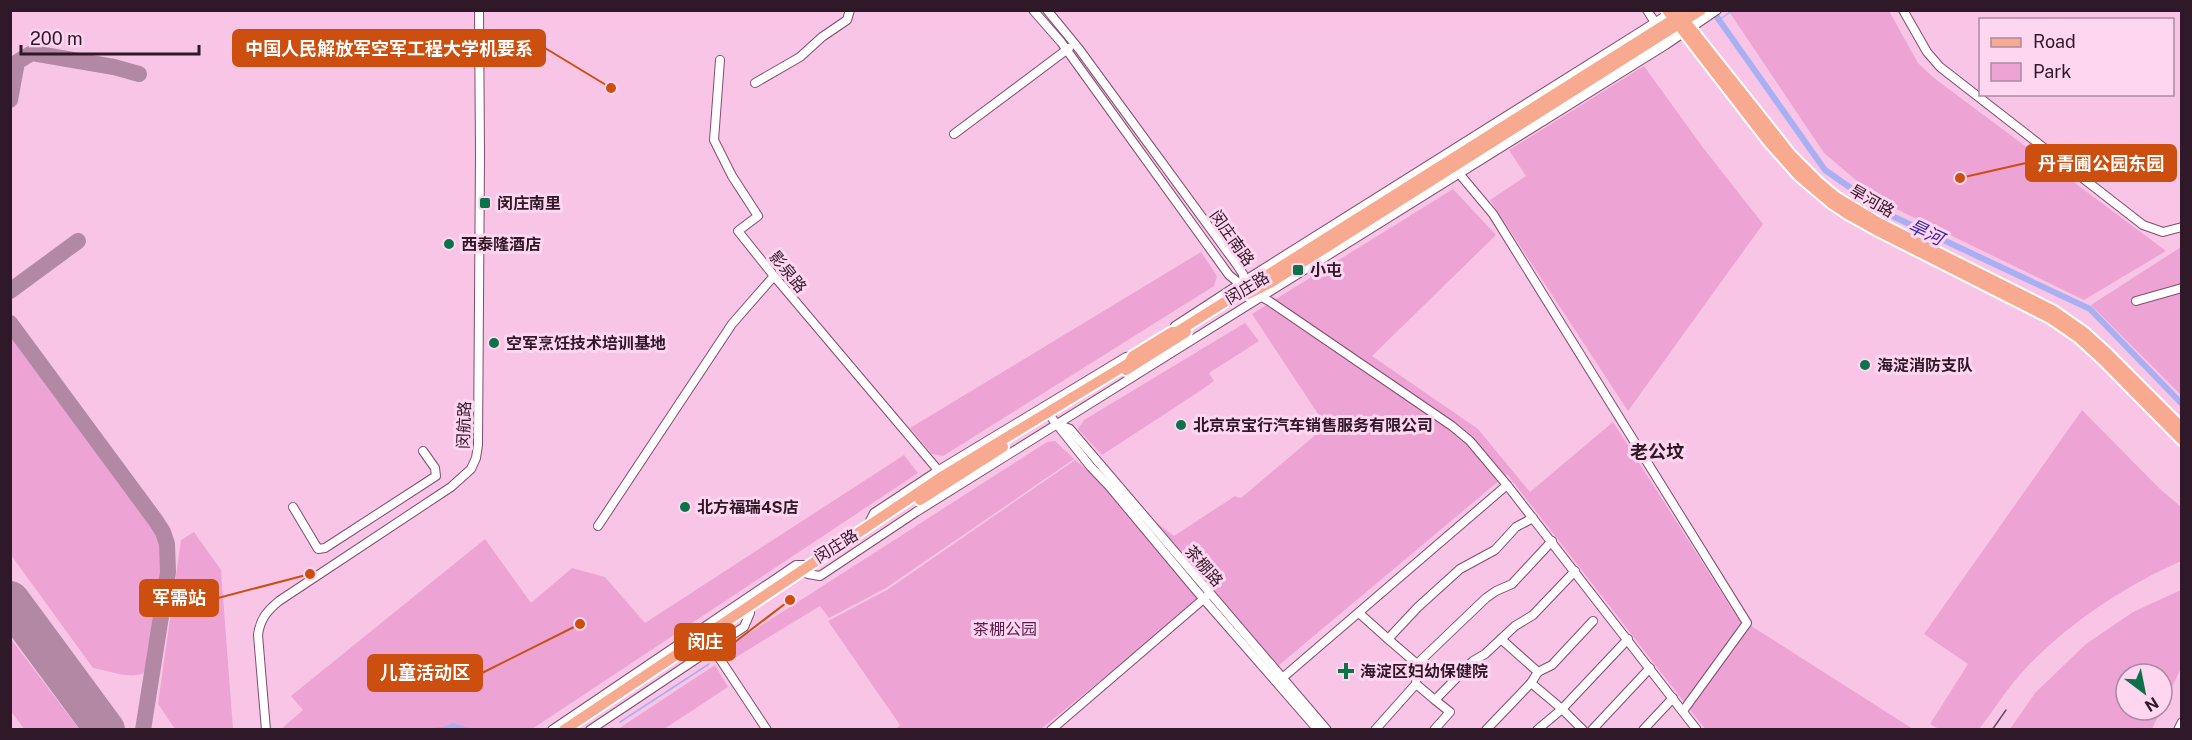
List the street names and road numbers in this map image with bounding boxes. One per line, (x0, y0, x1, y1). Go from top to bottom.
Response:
street label: 旱河路 (1846, 181, 1898, 221)
street label: 闵庄南路 (1206, 206, 1258, 270)
street label: 影泉路 (766, 247, 810, 297)
street label: 闵庄路 (1222, 267, 1272, 309)
street label: 闵航路 (454, 401, 474, 449)
street label: 闵庄路 (811, 525, 861, 567)
street label: 茶棚路 (1181, 542, 1227, 590)

